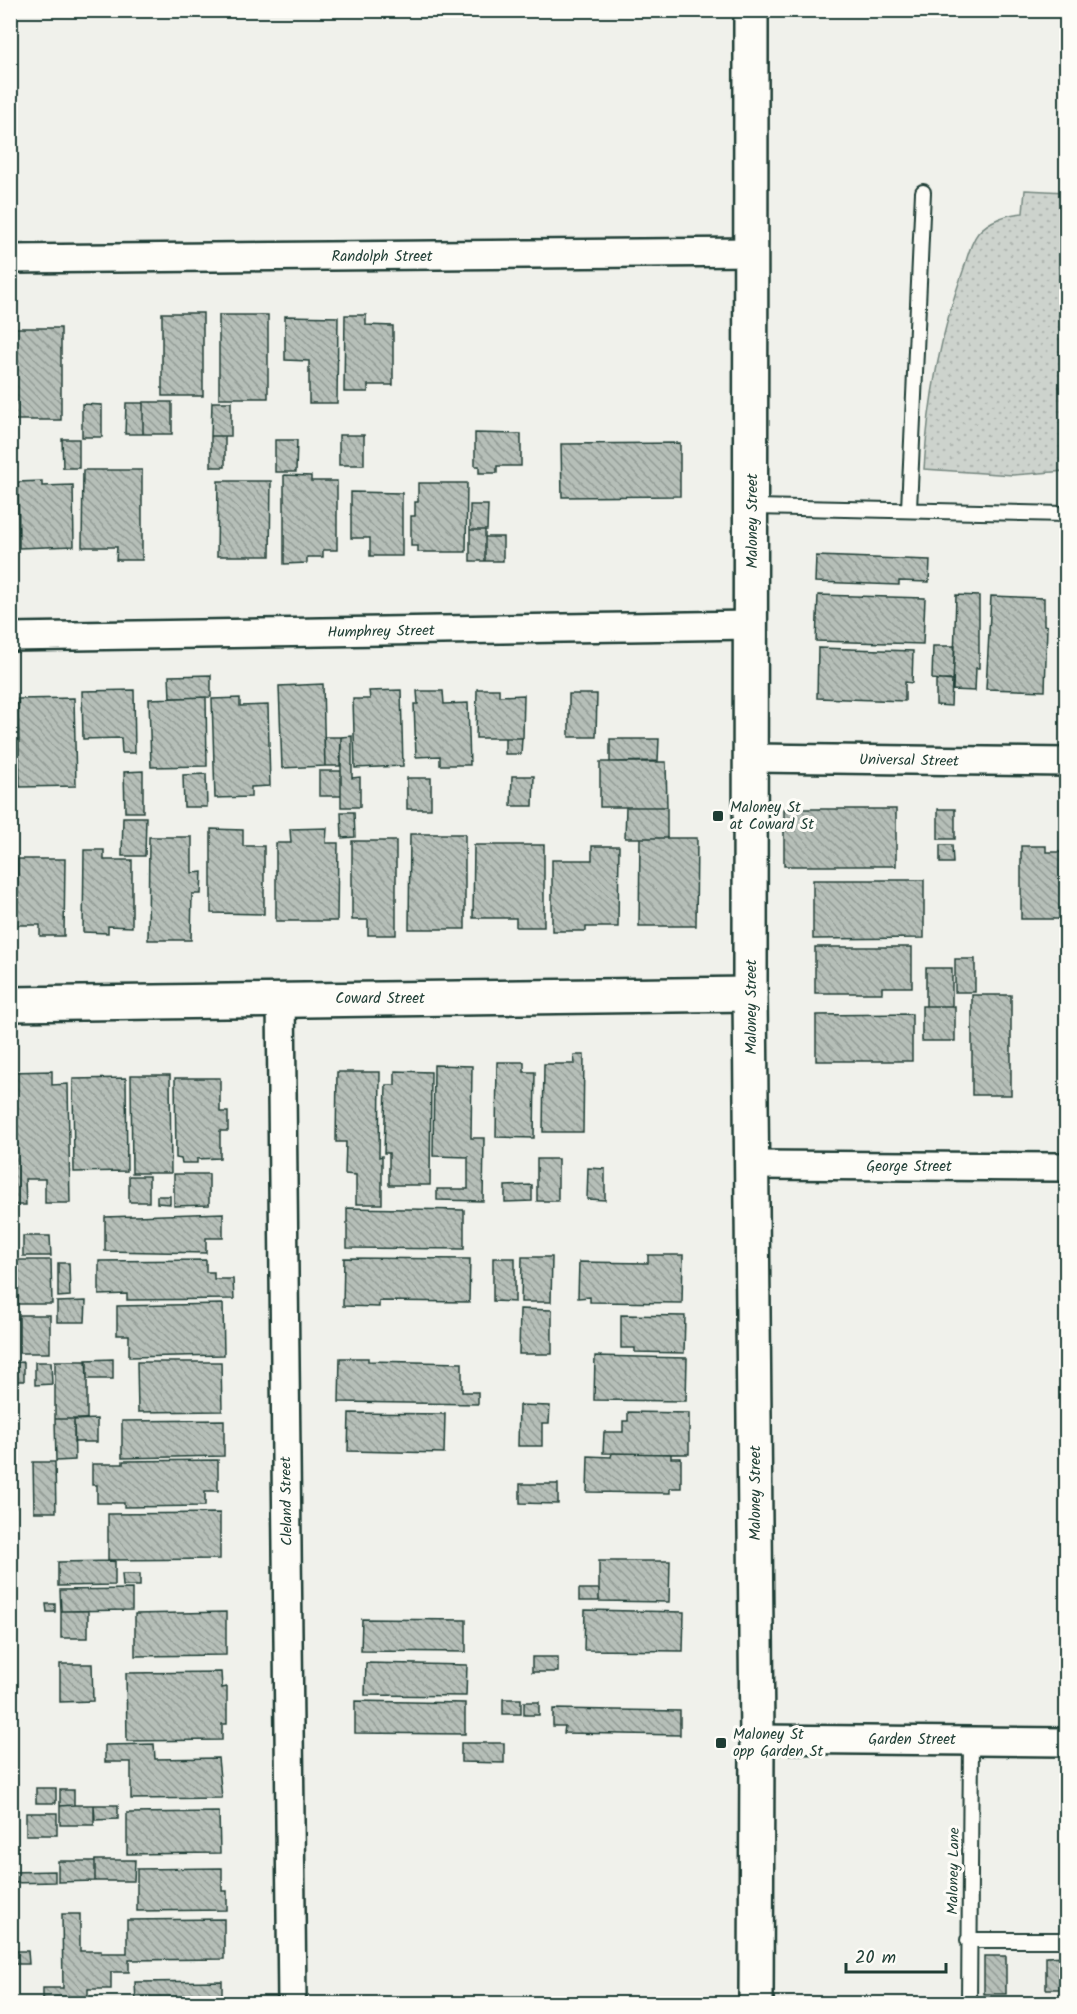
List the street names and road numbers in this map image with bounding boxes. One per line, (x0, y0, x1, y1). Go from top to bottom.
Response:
street label: Randolph Street (331, 245, 433, 269)
street label: Maloney Street (741, 473, 765, 569)
street label: Humphrey Street (327, 619, 435, 645)
street label: Universal Street (859, 748, 959, 774)
street label: Maloney Street (740, 959, 764, 1055)
street label: Coward Street (335, 987, 425, 1011)
street label: George Street (866, 1155, 952, 1179)
street label: Maloney Street (744, 1445, 768, 1541)
street label: Cleland Street (274, 1456, 300, 1546)
street label: Garden Street (868, 1728, 956, 1752)
street label: Maloney Lane (941, 1827, 967, 1915)

